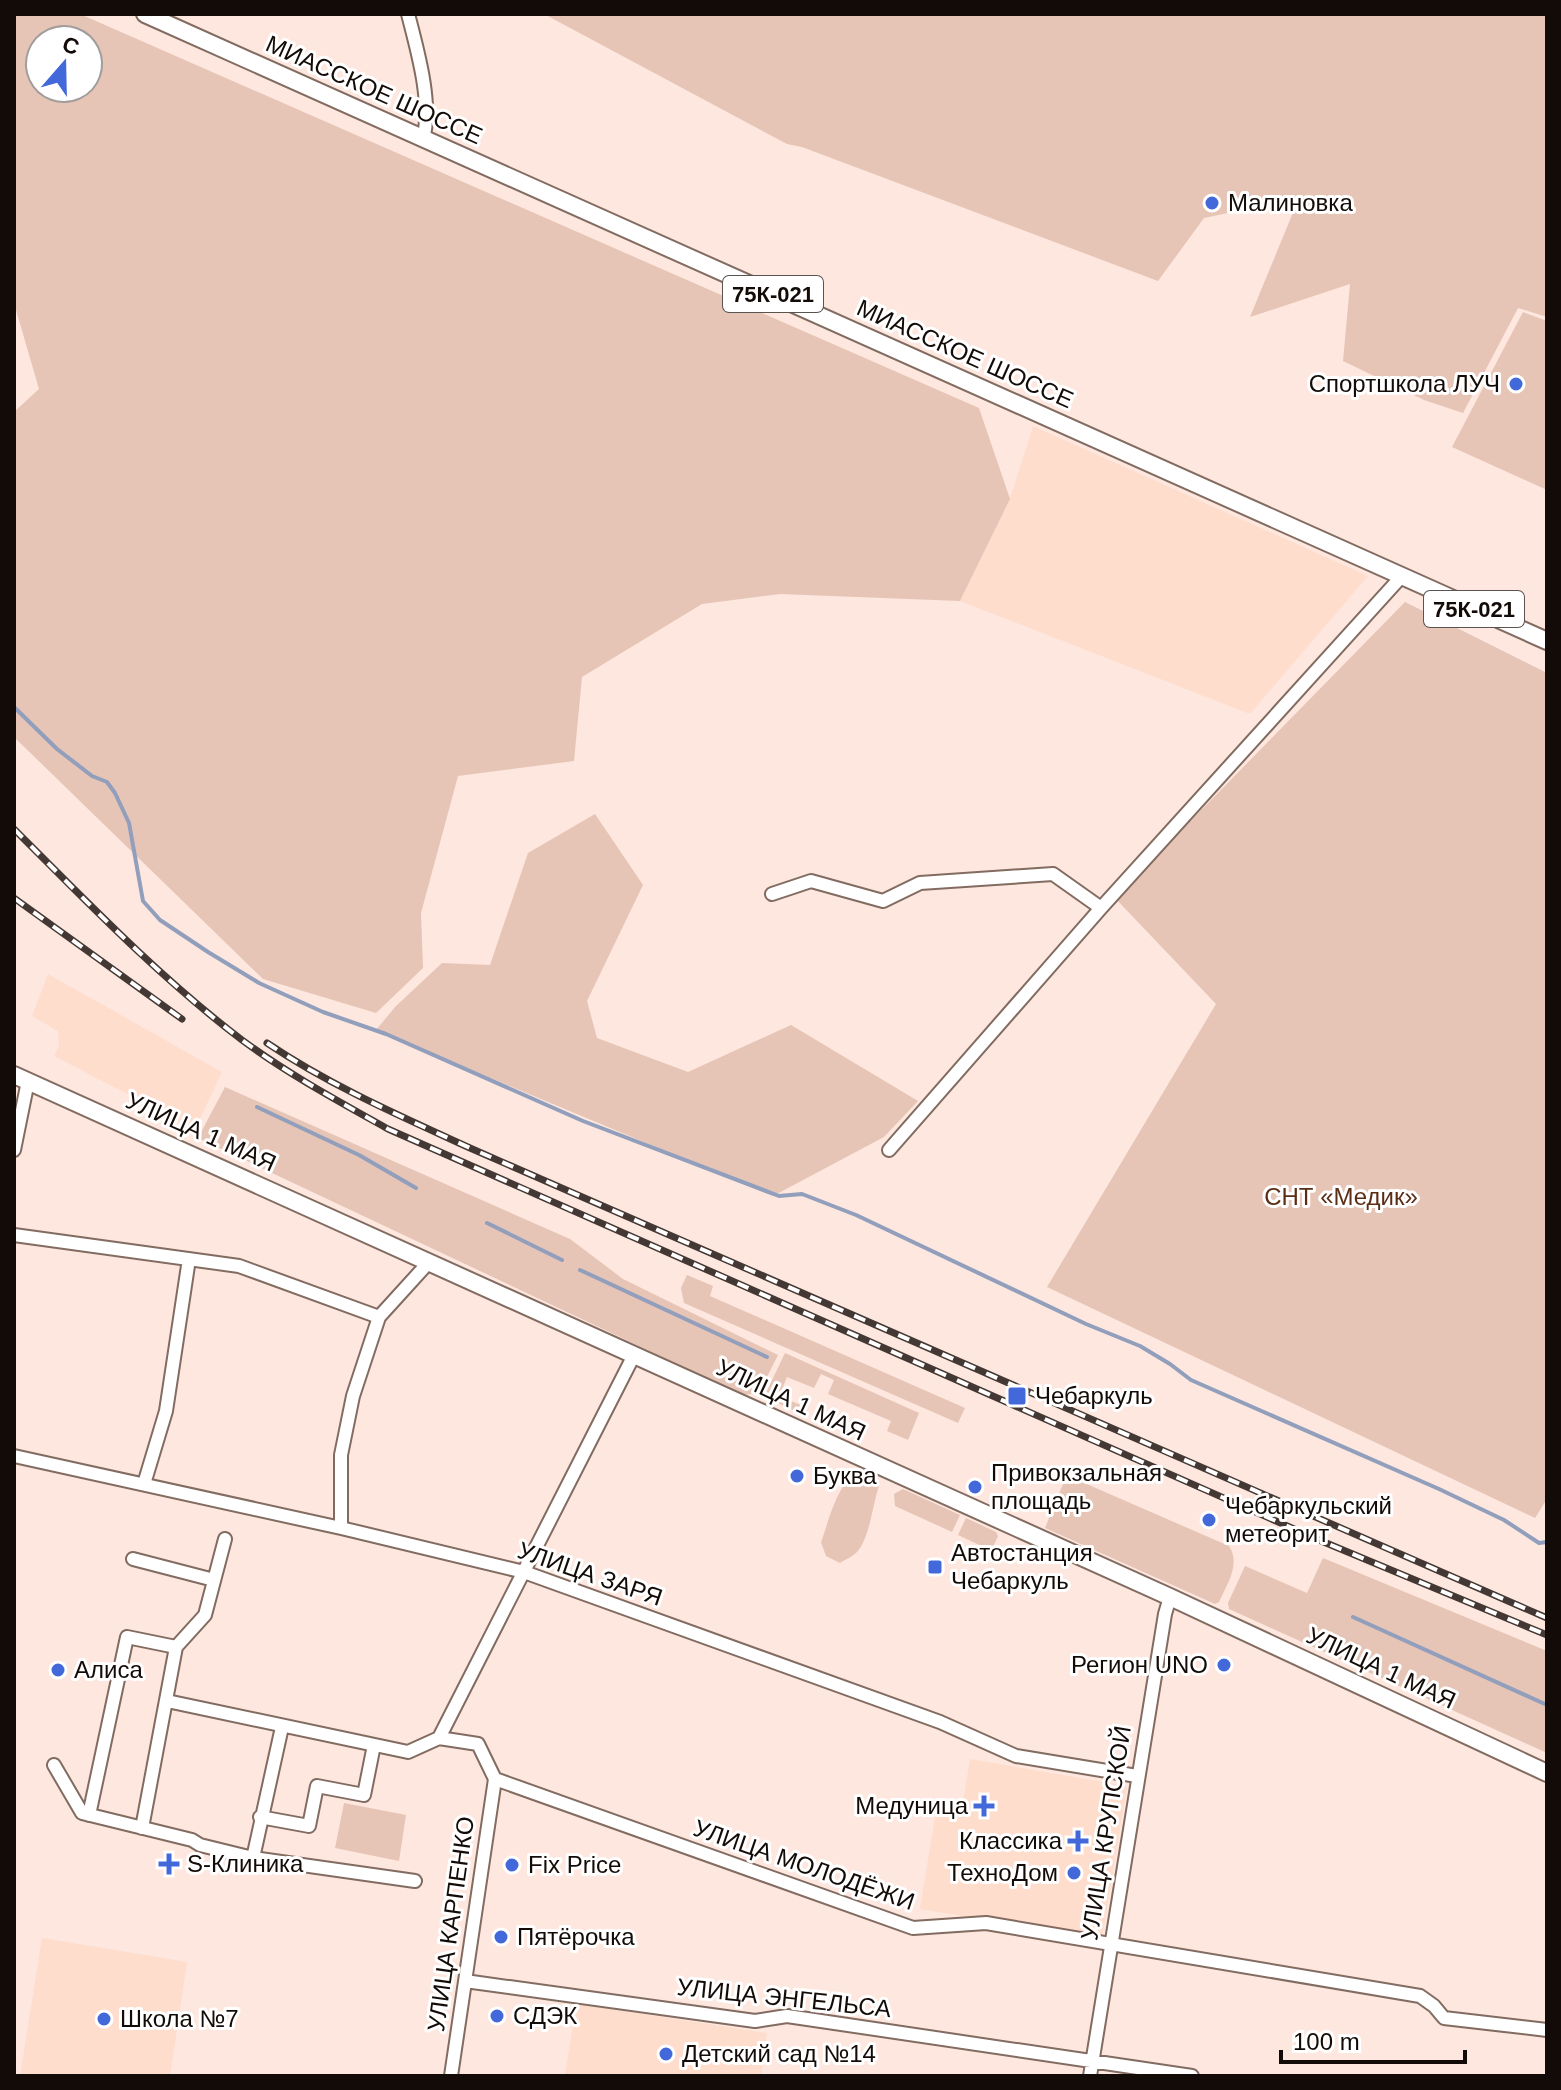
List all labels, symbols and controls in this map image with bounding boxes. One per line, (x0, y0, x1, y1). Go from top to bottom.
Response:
north arrow (24, 24, 104, 104)
street label: МИАССКОЕ ШОССЕ (262, 30, 486, 149)
text: С (59, 31, 83, 60)
place label: Малиновка (1228, 189, 1353, 216)
marker: Малиновка (1203, 194, 1221, 212)
road number: 75К-021 (723, 276, 823, 312)
street label: МИАССКОЕ ШОССЕ (853, 294, 1077, 413)
place label: Спортшкола ЛУЧ (1309, 370, 1500, 397)
marker: Спортшкола ЛУЧ (1507, 375, 1525, 393)
road number: 75К-021 (1424, 591, 1524, 627)
street label: УЛИЦА 1 МАЯ (122, 1086, 280, 1177)
park label: СНТ «Медик» (1264, 1183, 1418, 1210)
street label: УЛИЦА 1 МАЯ (712, 1353, 870, 1446)
place label: Чебаркуль (1035, 1382, 1153, 1409)
marker: Чебаркуль (1006, 1385, 1028, 1407)
place label: Привокзальная площадь (991, 1459, 1162, 1514)
place label: Буква (813, 1462, 877, 1489)
marker: Буква (788, 1467, 806, 1485)
marker: Привокзальная площадь (966, 1478, 984, 1496)
place label: Чебаркульский метеорит (1225, 1492, 1392, 1547)
marker: Чебаркульский метеорит (1200, 1511, 1218, 1529)
street label: УЛИЦА ЗАРЯ (514, 1536, 666, 1611)
place label: Автостанция Чебаркуль (951, 1539, 1093, 1594)
marker: Автостанция Чебаркуль (926, 1558, 944, 1576)
street label: УЛИЦА 1 МАЯ (1302, 1621, 1460, 1714)
place label: Регион UNO (1071, 1651, 1208, 1678)
place label: Алиса (74, 1656, 143, 1683)
marker: Регион UNO (1215, 1656, 1233, 1674)
marker: Алиса (49, 1661, 67, 1679)
street label: УЛИЦА КРУПСКОЙ (1075, 1724, 1136, 1942)
place label: Медуница (855, 1792, 969, 1819)
marker: Медуница (975, 1797, 993, 1815)
street label: УЛИЦА МОЛОДЁЖИ (690, 1814, 918, 1915)
street label: УЛИЦА КАРПЕНКО (422, 1815, 479, 2033)
place label: Классика (959, 1827, 1063, 1854)
marker: Классика (1069, 1832, 1087, 1850)
place label: S-Клиника (187, 1850, 304, 1877)
place label: Fix Price (528, 1851, 621, 1878)
marker: S-Клиника (158, 1853, 180, 1875)
marker: Fix Price (503, 1856, 521, 1874)
place label: ТехноДом (947, 1859, 1058, 1886)
marker: ТехноДом (1065, 1864, 1083, 1882)
place label: Пятёрочка (517, 1923, 635, 1950)
marker: Пятёрочка (492, 1928, 510, 1946)
street label: УЛИЦА ЭНГЕЛЬСА (676, 1973, 892, 2022)
place label: СДЭК (513, 2002, 577, 2029)
place label: Школа №7 (120, 2005, 239, 2032)
marker: СДЭК (488, 2007, 506, 2025)
marker: Школа №7 (95, 2010, 113, 2028)
scale bar (1281, 2014, 1465, 2064)
text: 100 m (1293, 2028, 1360, 2055)
place label: Детский сад №14 (682, 2040, 876, 2067)
marker: Детский сад №14 (657, 2045, 675, 2063)

